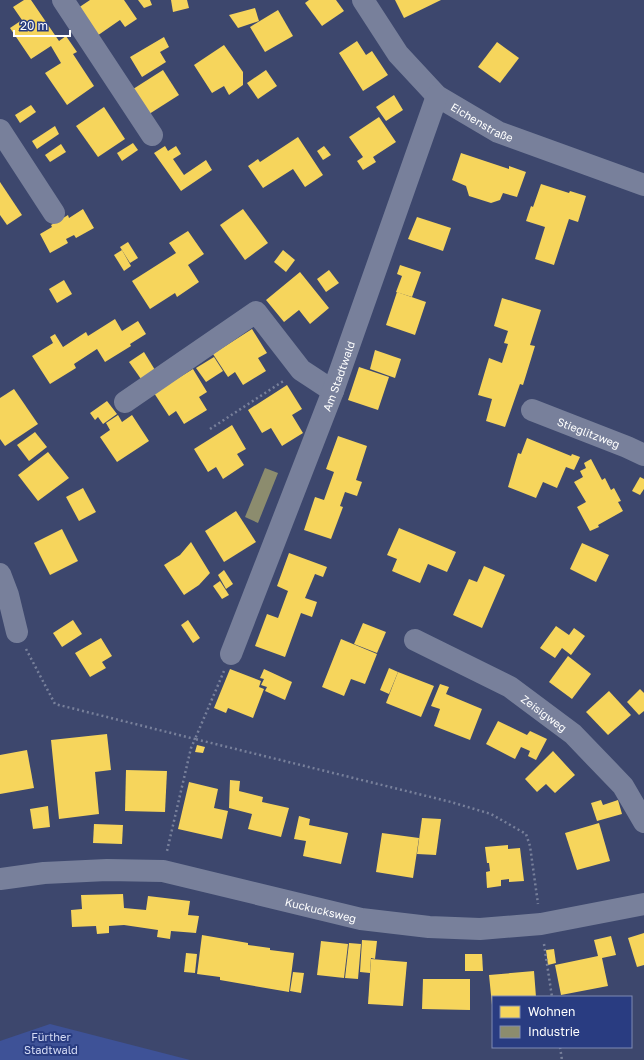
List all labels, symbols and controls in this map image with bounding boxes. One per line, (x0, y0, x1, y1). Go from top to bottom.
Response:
scale bar (14, 12, 70, 38)
text: 20 m (20, 18, 48, 33)
street label: Eichenstraße (449, 99, 515, 144)
street label: Am Stadtwald (319, 339, 357, 413)
street label: Stieglitzweg (556, 414, 622, 450)
street label: Zeisigweg (519, 692, 570, 734)
street label: Kuckucksweg (284, 894, 358, 924)
legend (492, 996, 632, 1048)
text: Wohnen (528, 1004, 575, 1019)
text: Industrie (528, 1024, 580, 1039)
park label: Fürther Stadtwald (24, 1030, 78, 1056)

